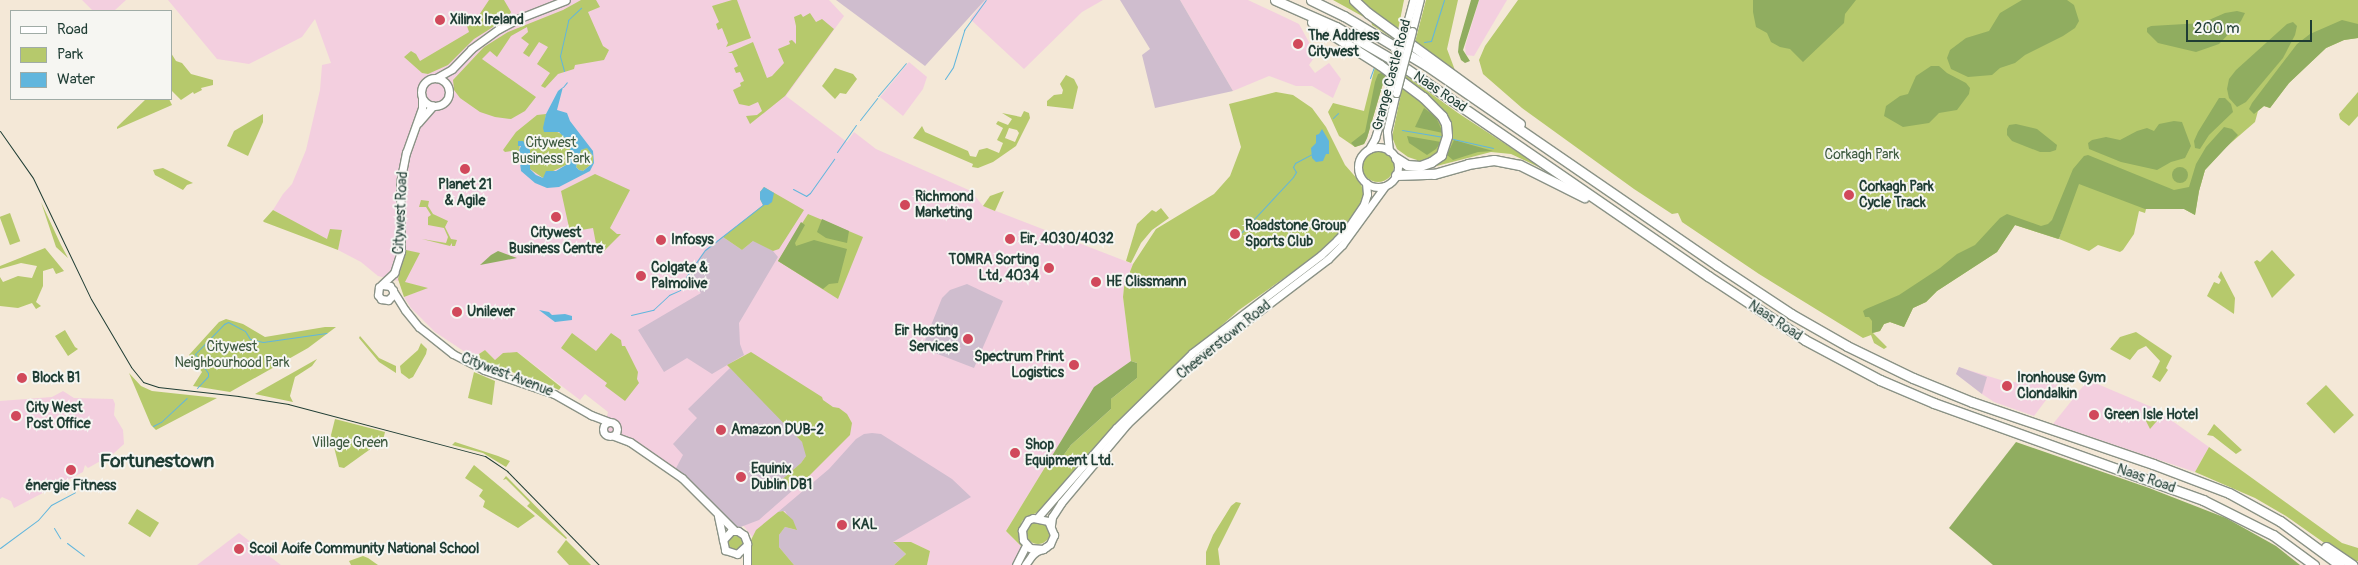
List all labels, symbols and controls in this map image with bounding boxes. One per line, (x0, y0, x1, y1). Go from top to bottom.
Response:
legend (10, 10, 172, 100)
scale bar (2188, 10, 2314, 42)
place label: Xilinx Ireland (450, 12, 524, 28)
marker: Xilinx Ireland (434, 14, 446, 26)
street label: Grange Castle Road (1369, 17, 1415, 133)
text: 200 m (2194, 19, 2239, 38)
text: Road (57, 20, 88, 39)
place label: The Address Citywest (1308, 28, 1379, 60)
marker: The Address Citywest (1292, 38, 1304, 50)
text: Park (57, 45, 83, 64)
street label: Naas Road (1410, 68, 1470, 116)
text: Water (57, 70, 95, 89)
park label: Citywest Business Park (512, 135, 590, 168)
park label: Corkagh Park (1825, 147, 1899, 163)
marker: Planet 21 & Agile (459, 163, 471, 175)
street label: Citywest Road (390, 171, 412, 255)
place label: Planet 21 & Agile (438, 177, 492, 210)
place label: Corkagh Park Cycle Track (1859, 179, 1934, 212)
place label: Richmond Marketing (915, 189, 974, 222)
marker: Corkagh Park Cycle Track (1843, 189, 1855, 201)
marker: Richmond Marketing (899, 199, 911, 211)
marker: Citywest Business Centre (550, 211, 562, 223)
place label: Roadstone Group Sports Club (1245, 218, 1346, 250)
place label: Citywest Business Centre (509, 225, 603, 258)
marker: Roadstone Group Sports Club (1229, 228, 1241, 240)
place label: Eir, 4030/4032 (1020, 231, 1114, 247)
place label: Infosys (671, 232, 714, 248)
marker: Eir, 4030/4032 (1004, 233, 1016, 245)
marker: Infosys (655, 234, 667, 246)
place label: TOMRA Sorting Ltd, 4034 (948, 252, 1039, 284)
place label: Colgate & Palmolive (651, 260, 708, 292)
marker: TOMRA Sorting Ltd, 4034 (1043, 262, 1055, 274)
marker: Colgate & Palmolive (635, 270, 647, 282)
place label: HE Clissmann (1106, 274, 1187, 290)
marker: HE Clissmann (1090, 276, 1102, 288)
street label: Cheeverstown Road (1174, 297, 1274, 383)
street label: Naas Road (1745, 297, 1805, 345)
place label: Unilever (467, 304, 515, 320)
marker: Unilever (451, 306, 463, 318)
place label: Eir Hosting Services (895, 323, 958, 356)
marker: Eir Hosting Services (962, 333, 974, 345)
park label: Citywest Neighbourhood Park (174, 339, 290, 372)
place label: Spectrum Print Logistics (974, 349, 1064, 382)
street label: Citywest Avenue (459, 350, 555, 400)
marker: Spectrum Print Logistics (1068, 359, 1080, 371)
place label: Block B1 (32, 370, 80, 386)
place label: Ironhouse Gym Clondalkin (2017, 370, 2106, 402)
marker: Block B1 (16, 372, 28, 384)
marker: Ironhouse Gym Clondalkin (2001, 380, 2013, 392)
place label: City West Post Office (26, 400, 91, 432)
place label: Green Isle Hotel (2104, 407, 2198, 423)
marker: Green Isle Hotel (2088, 409, 2100, 421)
marker: City West Post Office (10, 410, 22, 422)
place label: Amazon DUB-2 (731, 422, 824, 438)
marker: Amazon DUB-2 (715, 424, 727, 436)
park label: Village Green (312, 435, 388, 451)
place label: Shop Equipment Ltd. (1025, 437, 1114, 470)
marker: Shop Equipment Ltd. (1009, 447, 1021, 459)
district label: Fortunestown (100, 451, 214, 473)
place label: Equinix Dublin DB1 (751, 461, 812, 494)
street label: Naas Road (2115, 461, 2177, 497)
marker: énergie Fitness (65, 464, 77, 476)
marker: Equinix Dublin DB1 (735, 471, 747, 483)
place label: énergie Fitness (26, 478, 116, 494)
place label: KAL (852, 517, 877, 533)
marker: KAL (836, 519, 848, 531)
place label: Scoil Aoife Community National School (249, 541, 479, 557)
marker: Scoil Aoife Community National School (233, 543, 245, 555)

